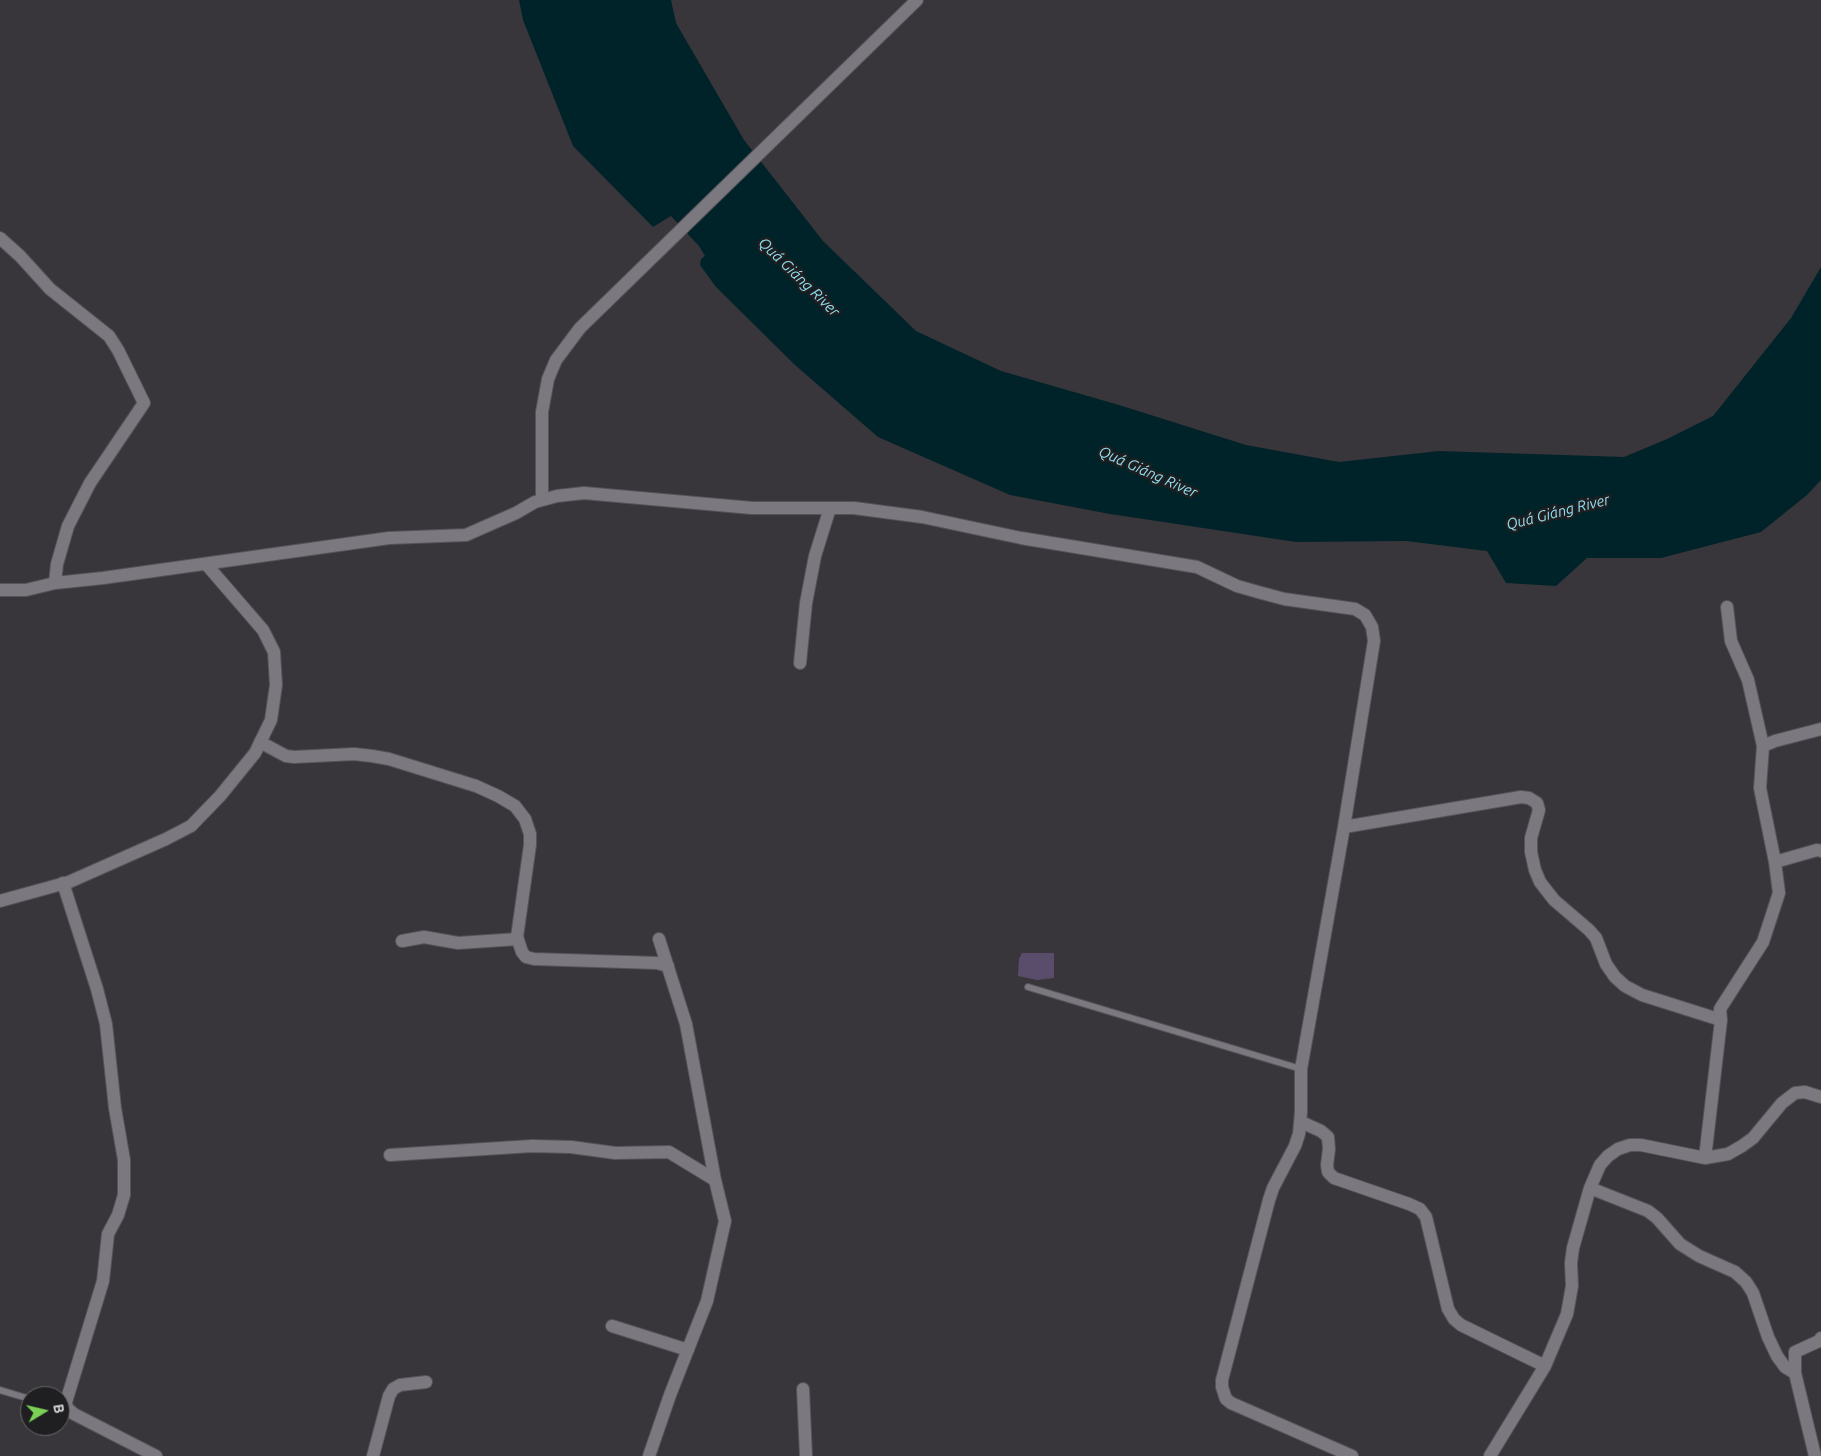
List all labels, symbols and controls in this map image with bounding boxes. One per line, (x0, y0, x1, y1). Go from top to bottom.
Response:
water label: Quá Giáng River (755, 234, 843, 320)
water label: Quá Giáng River (1096, 442, 1200, 502)
water label: Quá Giáng River (1504, 490, 1612, 534)
north arrow (20, 1386, 70, 1436)
text: B (50, 1403, 67, 1415)

